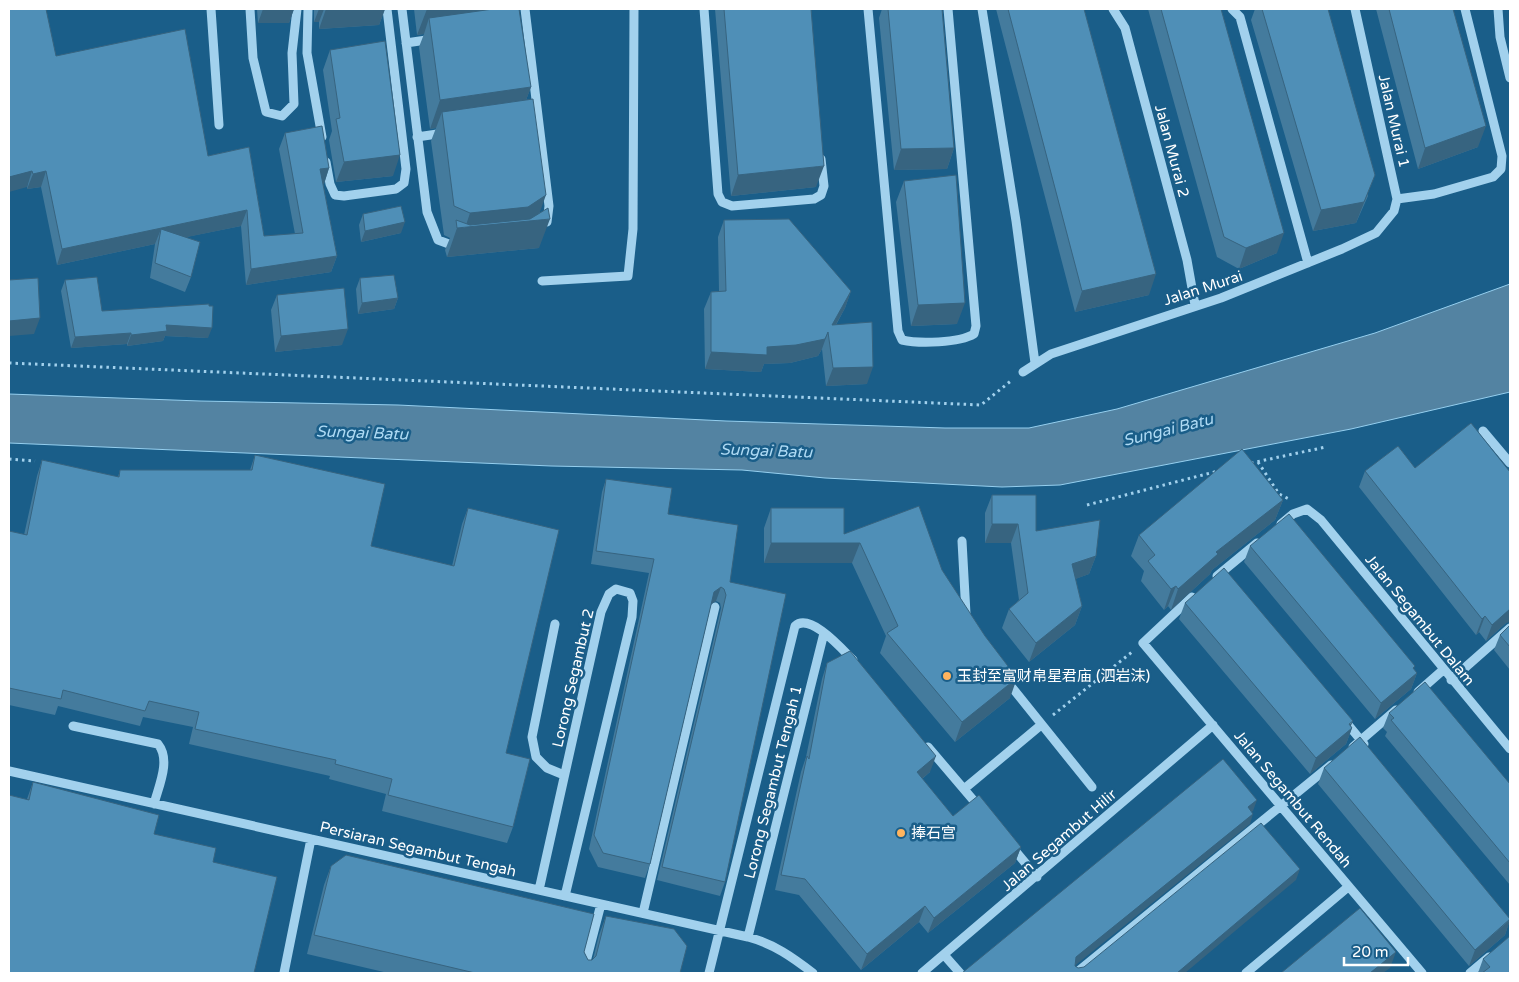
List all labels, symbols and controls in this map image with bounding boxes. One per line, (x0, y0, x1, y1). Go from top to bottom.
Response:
street label: Jalan Murai 1 (1375, 73, 1413, 169)
street label: Jalan Murai 2 (1151, 103, 1193, 199)
street label: Jalan Murai (1161, 267, 1245, 309)
water label: Sungai Batu (1121, 409, 1216, 451)
water label: Sungai Batu (316, 421, 410, 445)
water label: Sungai Batu (720, 439, 814, 463)
street label: Jalan Segambut Dalam (1361, 551, 1479, 689)
street label: Lorong Segambut 2 (548, 607, 598, 749)
place label: 玉封至富财帛星君庙 (泗岩沫) (957, 667, 1150, 685)
marker: 玉封至富财帛星君庙 (泗岩沫) (941, 670, 953, 682)
street label: Lorong Segambut Tengah 1 (740, 683, 806, 881)
street label: Jalan Segambut Rendah (1230, 727, 1356, 871)
street label: Jalan Segambut Hilir (998, 785, 1120, 895)
street label: Persiaran Segambut Tengah (318, 818, 518, 880)
place label: 捧石宫 (911, 824, 956, 842)
marker: 捧石宫 (895, 827, 907, 839)
scale bar (1344, 934, 1408, 966)
text: 20 m (1352, 943, 1389, 961)

